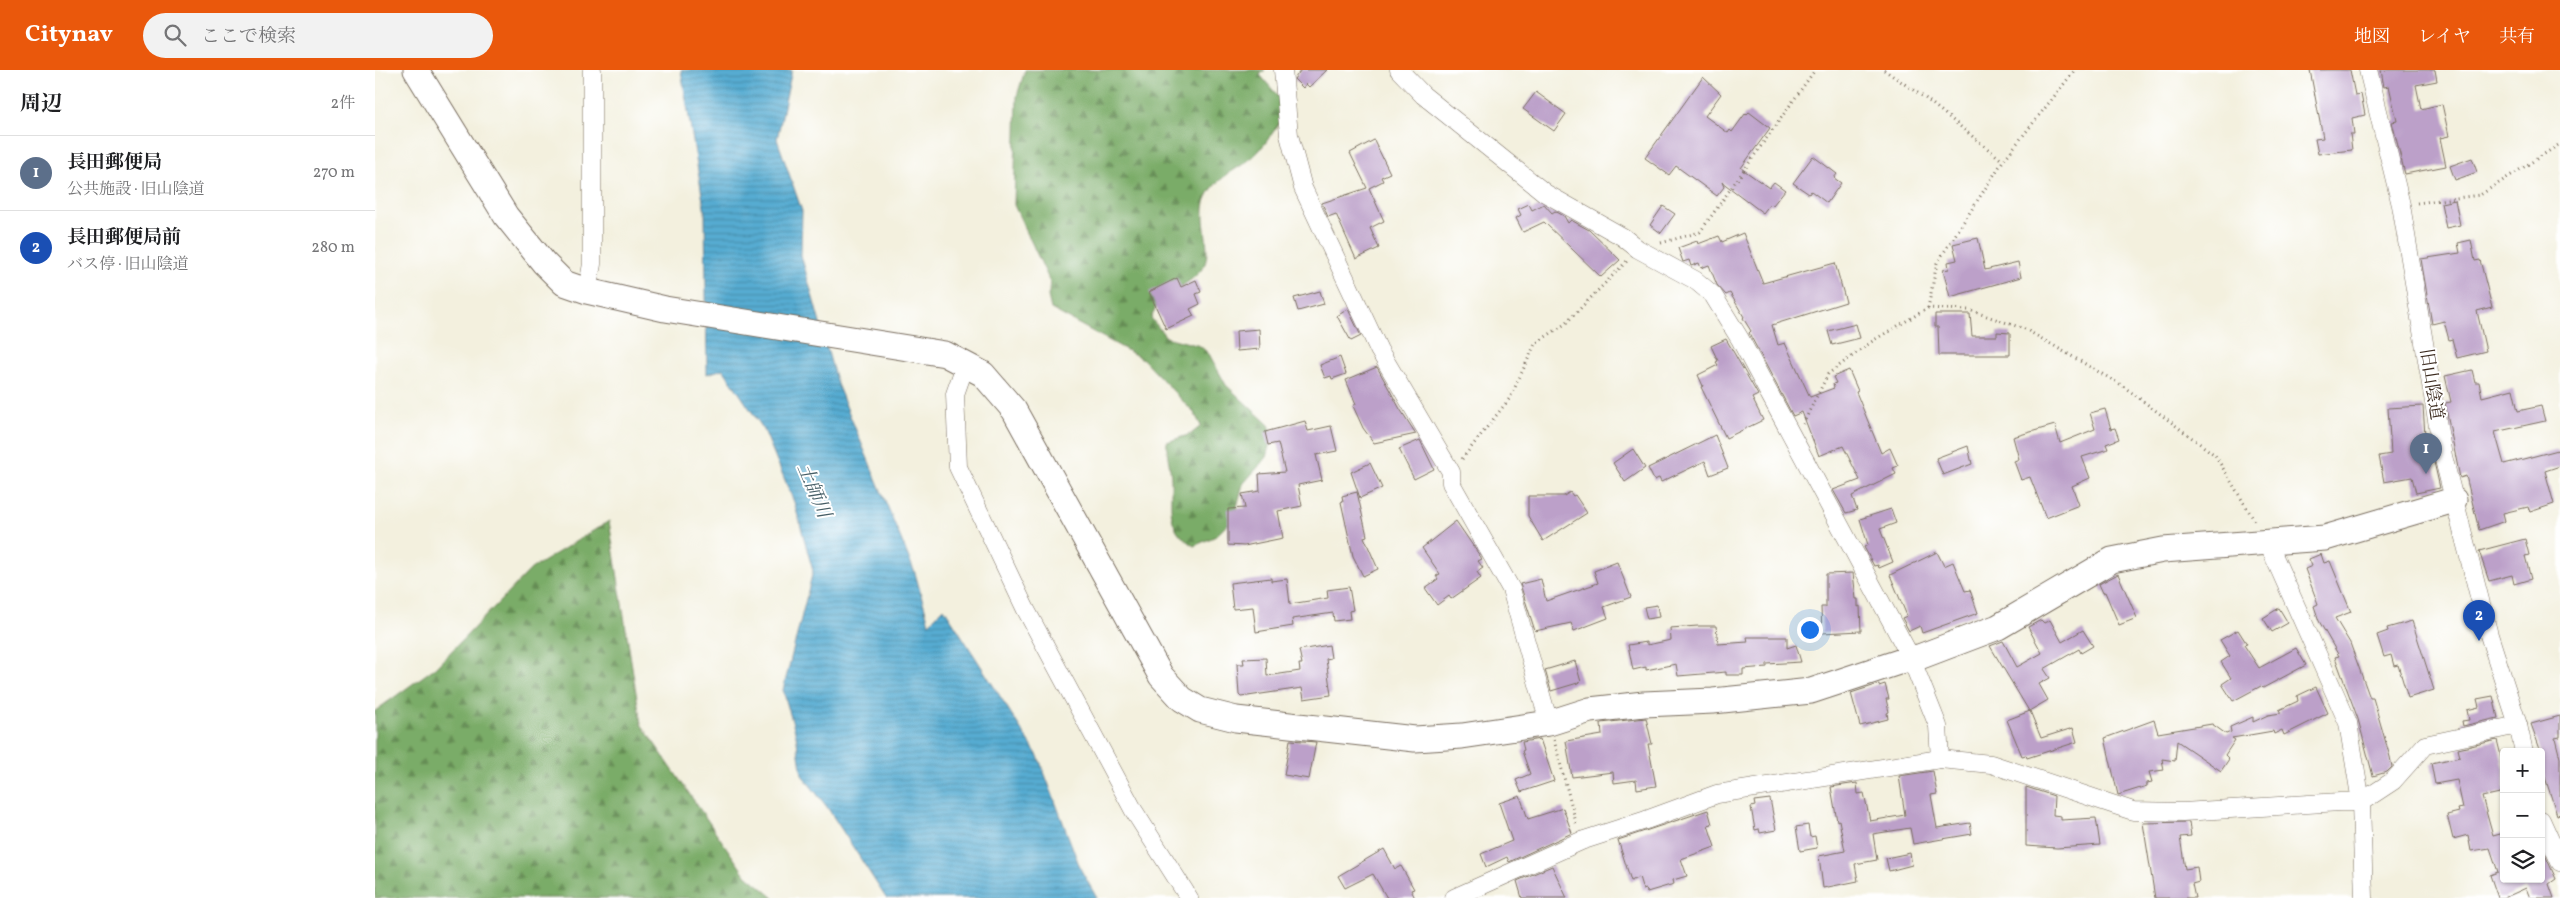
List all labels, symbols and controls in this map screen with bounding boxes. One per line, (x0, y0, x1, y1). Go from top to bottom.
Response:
search box (143, 13, 493, 58)
text: Citynav (25, 18, 113, 52)
icon: search (161, 21, 189, 49)
text: ここで検索 (201, 24, 296, 50)
text: 地図 (2354, 25, 2390, 50)
text: レイヤ (2418, 25, 2471, 50)
text: 共有 (2499, 25, 2535, 50)
text: 周辺 (20, 90, 62, 119)
text: 2件 (330, 93, 355, 115)
text: 長田郵便局 (67, 150, 162, 176)
text: 1 (33, 162, 39, 184)
text: 270 m (313, 162, 355, 184)
text: 公共施設 · 旧山陰道 (67, 179, 205, 201)
text: 長田郵便局前 (67, 225, 181, 251)
text: 2 (32, 237, 40, 259)
text: 280 m (311, 237, 355, 259)
text: バス停 · 旧山陰道 (67, 254, 189, 276)
street label: 旧山陰道 (2413, 347, 2448, 422)
pin: 1 (2410, 433, 2442, 474)
water label: 土師川 (790, 459, 837, 524)
pin: 2 (2463, 600, 2495, 641)
your location (1797, 617, 1823, 643)
map controls (2500, 748, 2545, 883)
button: + (2500, 748, 2545, 793)
button: − (2500, 793, 2545, 838)
button: layers (2500, 838, 2545, 883)

